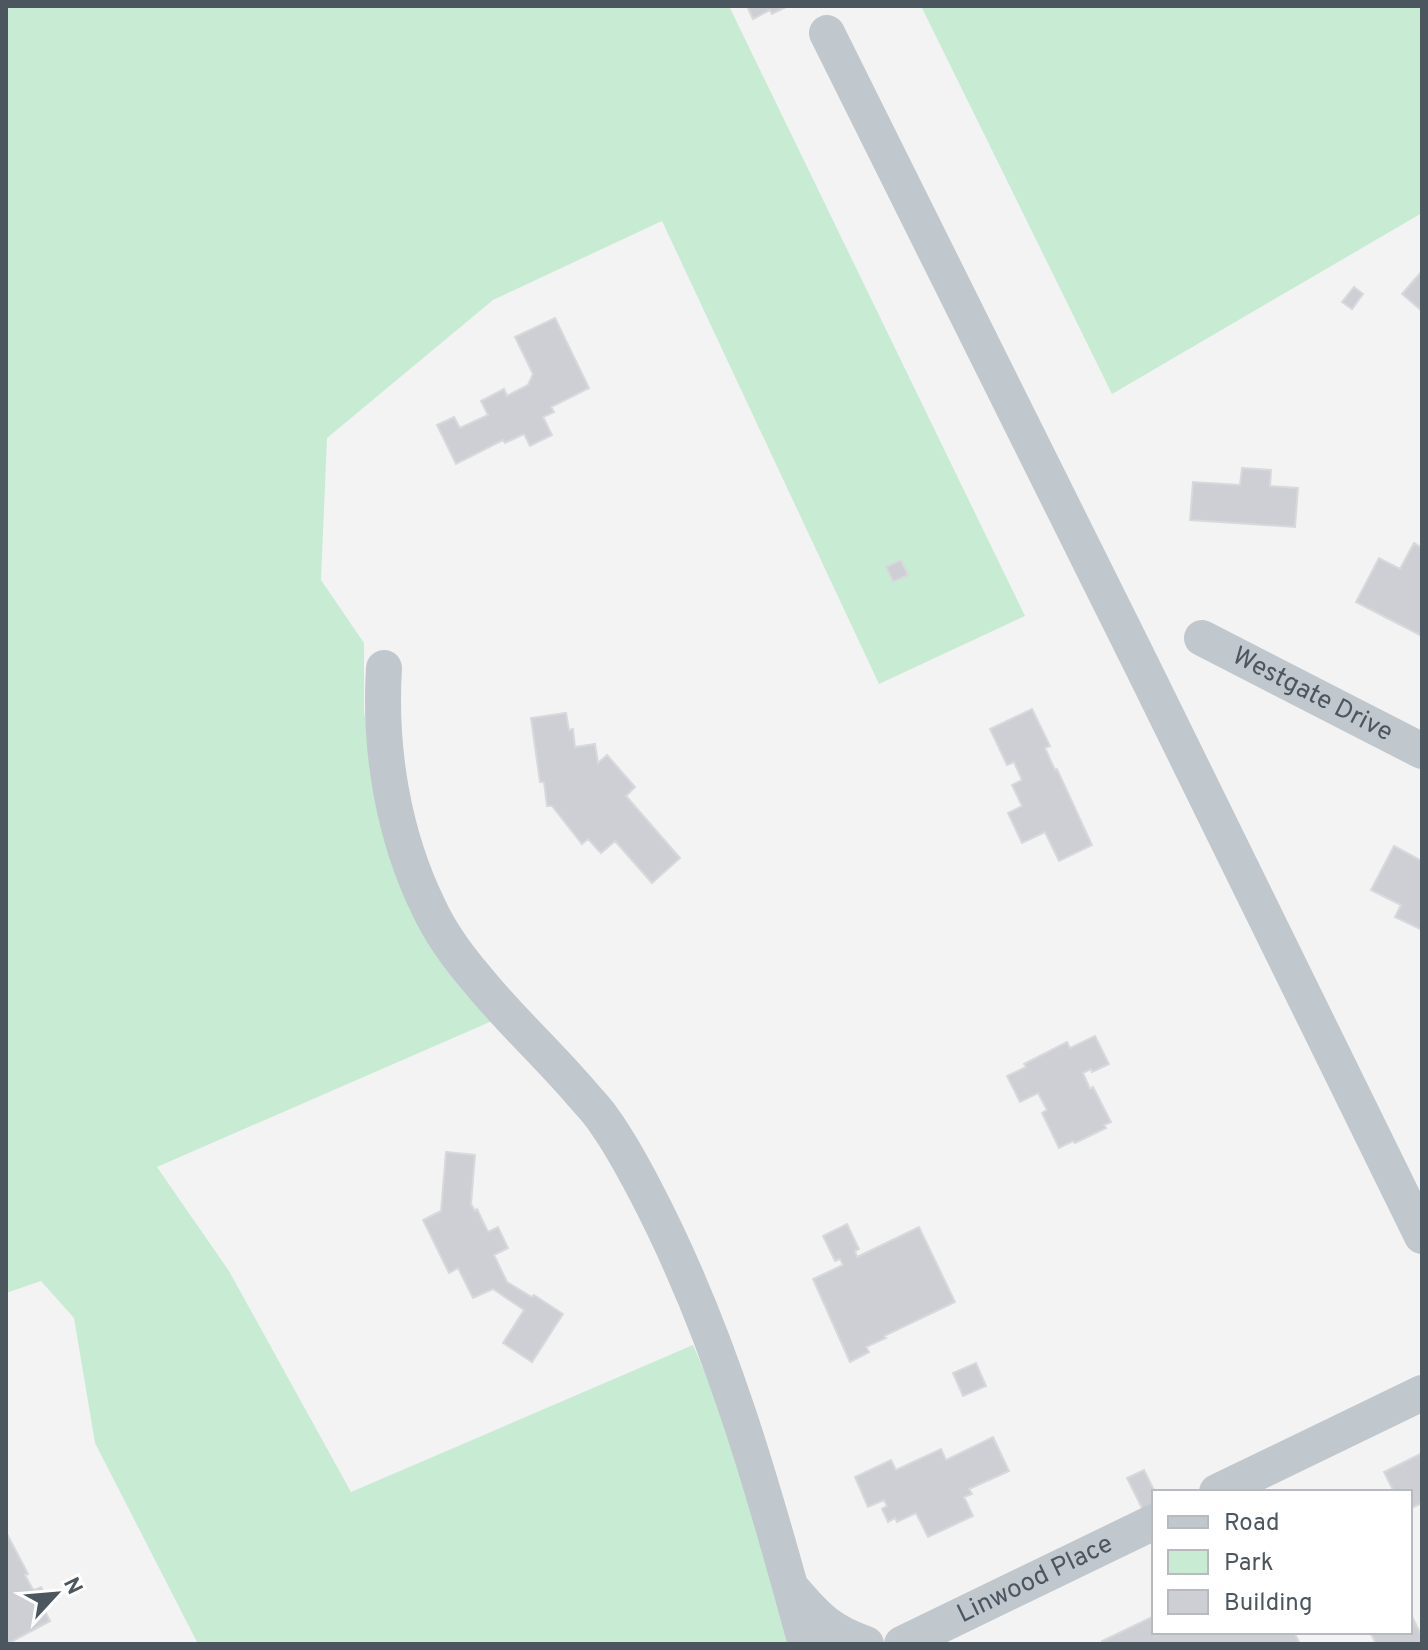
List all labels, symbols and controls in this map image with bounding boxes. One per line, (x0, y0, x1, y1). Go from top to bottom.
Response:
street label: Westgate Drive (1226, 640, 1398, 750)
legend (1152, 1490, 1412, 1634)
text: Road (1224, 1509, 1280, 1539)
street label: Linwood Place (952, 1528, 1118, 1631)
text: Park (1224, 1549, 1274, 1579)
north arrow (16, 1554, 96, 1634)
text: N (56, 1573, 87, 1599)
text: Building (1224, 1589, 1313, 1619)

